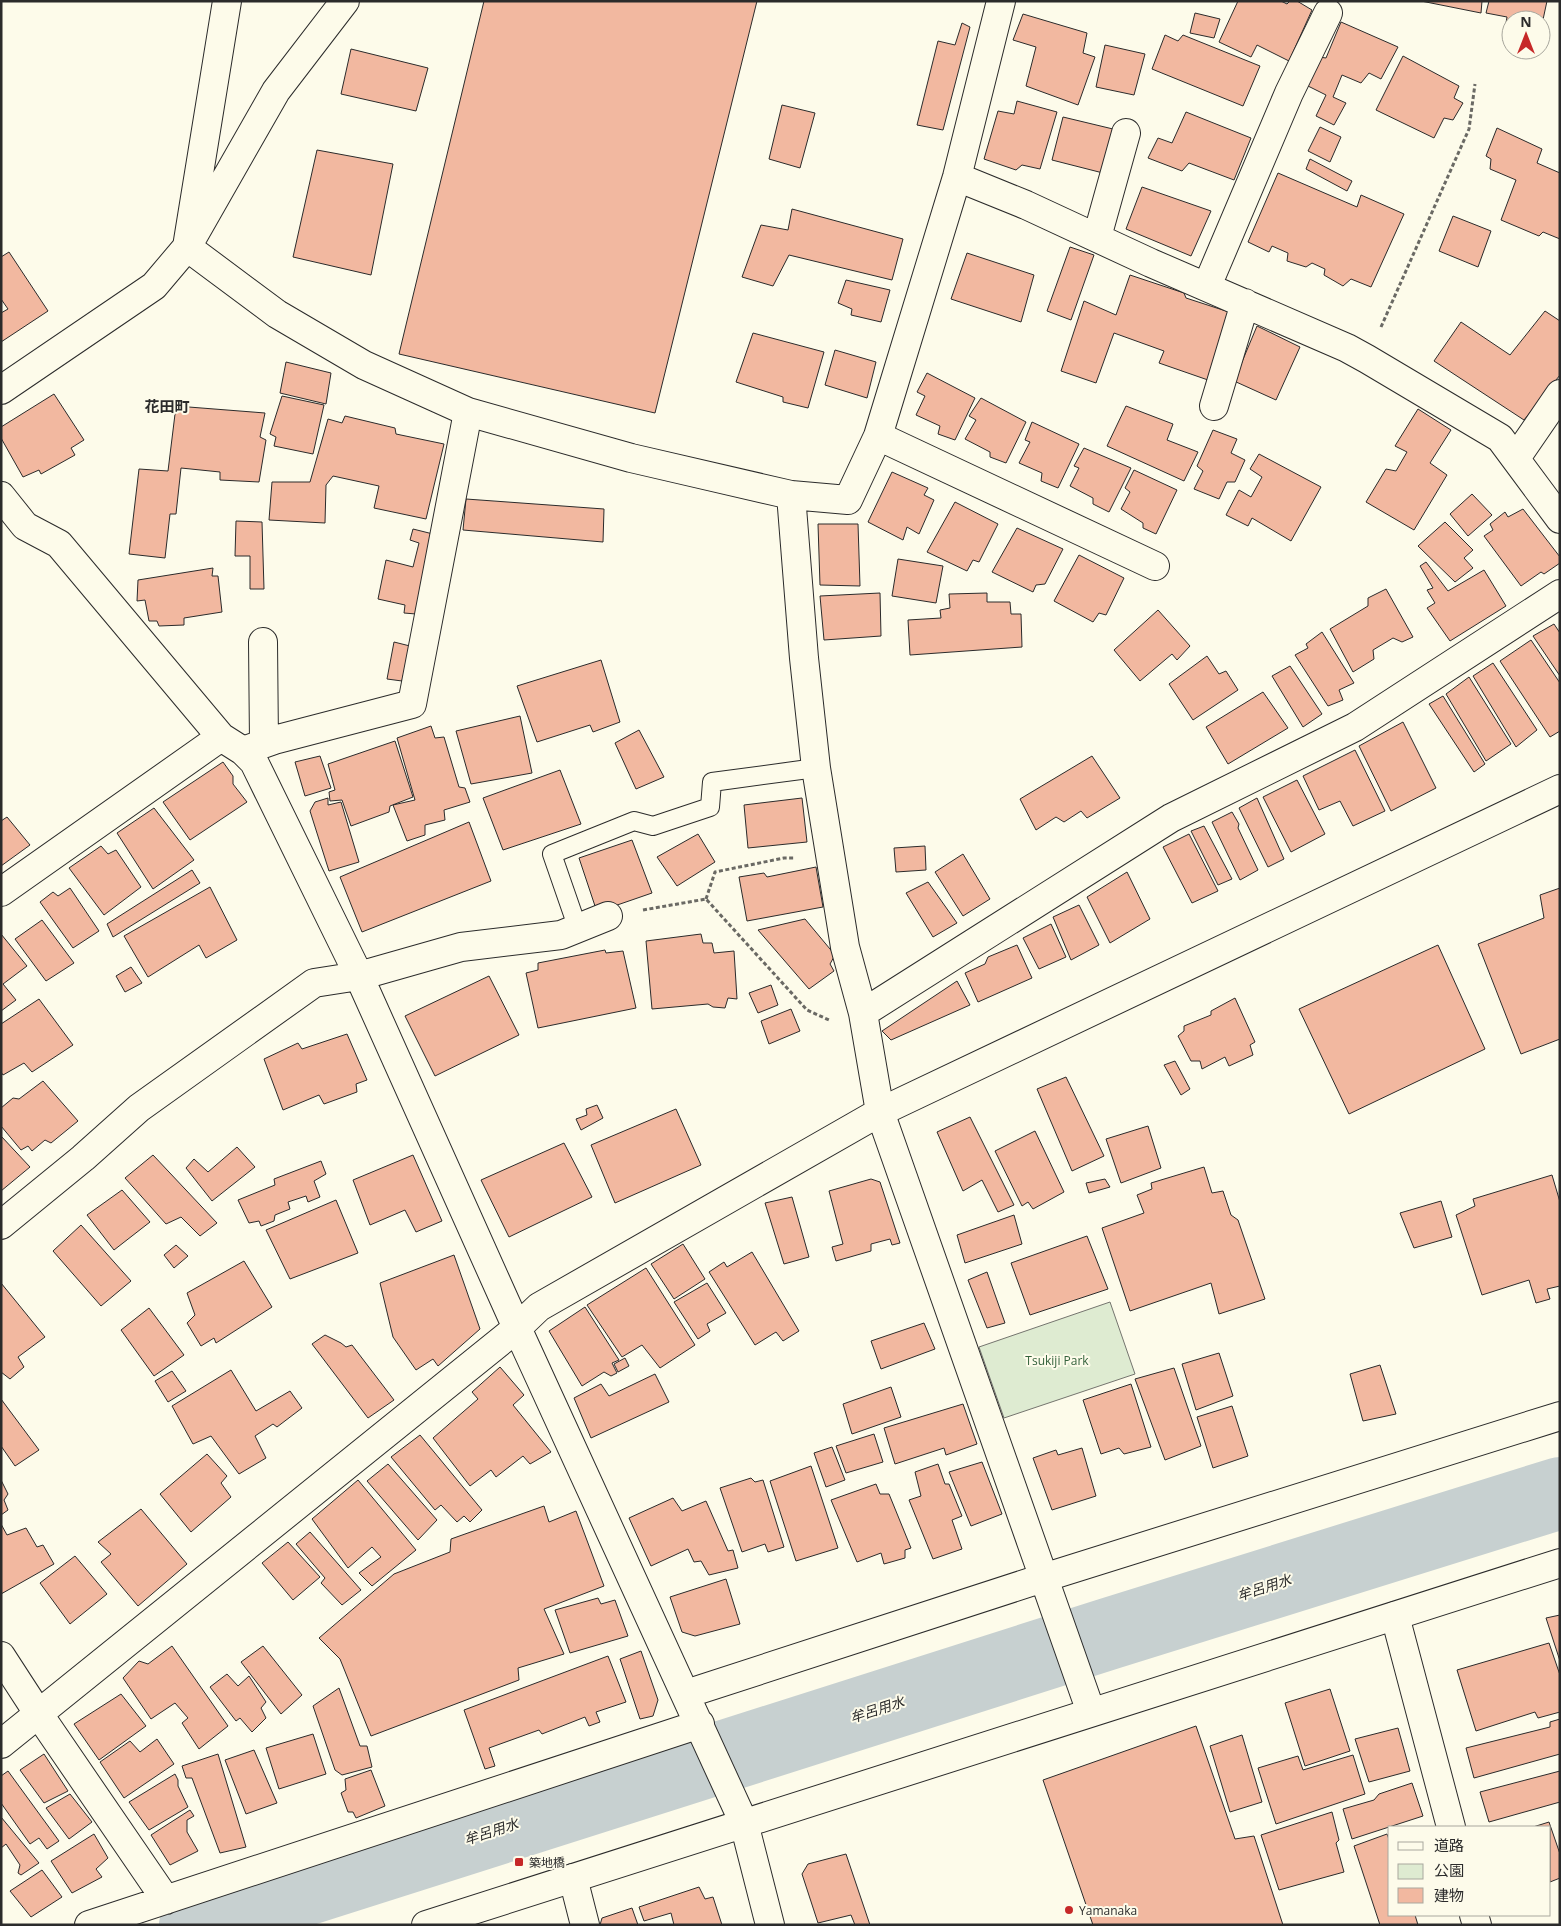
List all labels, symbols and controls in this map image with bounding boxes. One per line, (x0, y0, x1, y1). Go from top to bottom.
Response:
north arrow (1501, 10, 1551, 60)
text: N (1520, 12, 1532, 31)
district label: 花田町 (144, 396, 190, 416)
park label: Tsukiji Park (1025, 1352, 1089, 1369)
water label: 牟呂用水 (1234, 1569, 1295, 1605)
water label: 牟呂用水 (847, 1691, 908, 1727)
water label: 牟呂用水 (461, 1813, 522, 1849)
legend (1388, 1826, 1551, 1916)
text: 道路 (1434, 1835, 1464, 1855)
place label: 築地橋 (529, 1854, 565, 1871)
marker: 築地橋 (513, 1856, 525, 1868)
text: 公園 (1434, 1860, 1464, 1880)
text: 建物 (1434, 1885, 1464, 1905)
place label: Yamanaka (1079, 1902, 1137, 1919)
marker: Yamanaka (1063, 1904, 1075, 1916)

